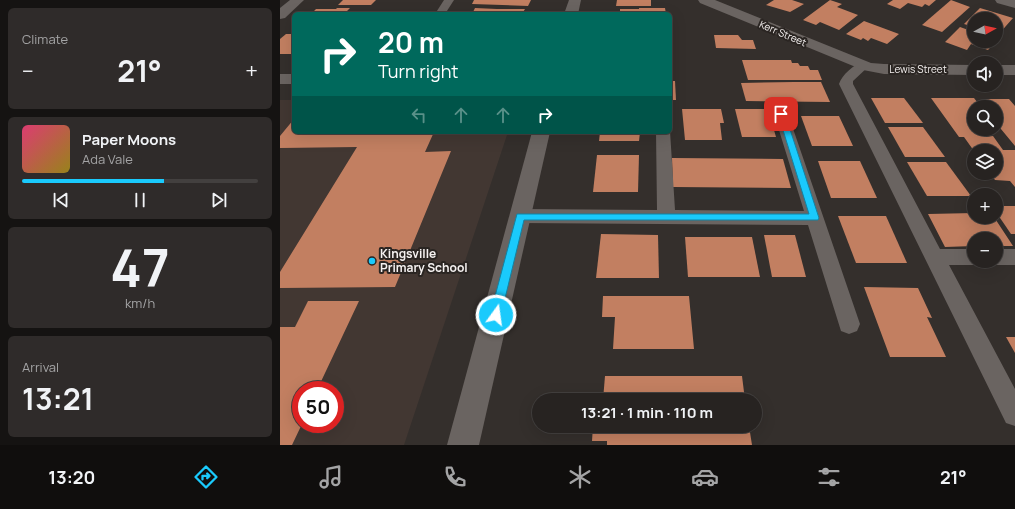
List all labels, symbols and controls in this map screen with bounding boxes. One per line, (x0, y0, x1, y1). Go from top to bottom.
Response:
north arrow (967, 12, 1003, 48)
map controls (967, 12, 1003, 268)
street label: Kerr Street (757, 17, 809, 49)
text: 20 m (378, 23, 444, 61)
icon: right (312, 28, 364, 80)
text: Climate (22, 30, 68, 48)
text: 21° (117, 50, 162, 91)
text: − (22, 56, 34, 86)
text: + (245, 56, 258, 86)
button: sound (967, 56, 1003, 92)
text: Turn right (378, 59, 459, 83)
street label: Lewis Street (889, 62, 947, 76)
pin (764, 97, 798, 131)
button: search (967, 100, 1003, 136)
icon: arrive (770, 103, 792, 125)
icon: left (408, 104, 430, 126)
icon: ahead (450, 104, 472, 126)
icon: ahead (492, 104, 514, 126)
icon: right (534, 104, 556, 126)
text: Paper Moons (82, 129, 176, 150)
button: layers (967, 144, 1003, 180)
text: Ada Vale (82, 150, 133, 168)
button: + (967, 188, 1003, 224)
icon: previous (50, 189, 72, 211)
icon: pause (129, 189, 151, 211)
icon: next (208, 189, 230, 211)
text: 47 (110, 232, 170, 303)
button: − (967, 232, 1003, 268)
place label: Kingsville Primary School (380, 245, 468, 276)
marker: Kingsville Primary School (367, 256, 377, 266)
text: km/h (125, 294, 155, 312)
position arrow (475, 294, 517, 336)
text: Arrival (22, 358, 59, 376)
text: 13:21 (22, 378, 94, 419)
speed limit sign: 50 (292, 381, 344, 433)
text: 13:21 · 1 min · 110 m (581, 402, 713, 423)
icon: directions (192, 463, 220, 491)
icon: music (317, 463, 345, 491)
icon: phone (441, 463, 469, 491)
icon: climate (566, 463, 594, 491)
icon: car (691, 463, 719, 491)
icon: filters (815, 463, 843, 491)
text: 13:20 (48, 465, 95, 489)
text: 21° (940, 465, 967, 489)

